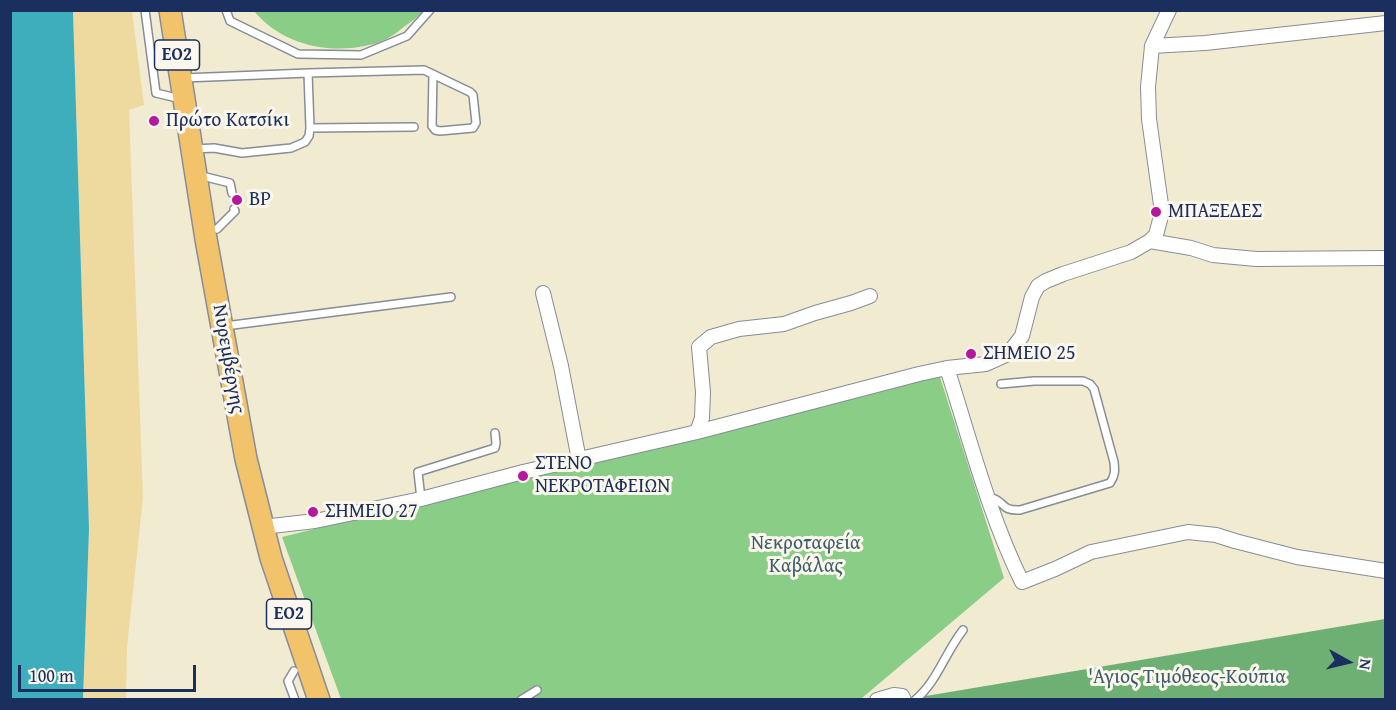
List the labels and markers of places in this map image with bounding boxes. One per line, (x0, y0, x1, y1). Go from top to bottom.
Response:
place label: Πρώτο Κατσίκι (166, 109, 289, 133)
marker: Πρώτο Κατσίκι (147, 114, 161, 128)
place label: BP (249, 188, 271, 212)
marker: BP (230, 193, 244, 207)
place label: ΜΠΑΞΕΔΕΣ (1168, 200, 1262, 224)
marker: ΜΠΑΞΕΔΕΣ (1149, 205, 1163, 219)
place label: ΣΗΜΕΙΟ 25 (983, 342, 1076, 366)
marker: ΣΗΜΕΙΟ 25 (964, 347, 978, 361)
place label: ΣΤΕΝΟ ΝΕΚΡΟΤΑΦΕΙΩΝ (535, 452, 670, 499)
marker: ΣΤΕΝΟ ΝΕΚΡΟΤΑΦΕΙΩΝ (516, 469, 530, 483)
place label: ΣΗΜΕΙΟ 27 (325, 500, 418, 524)
marker: ΣΗΜΕΙΟ 27 (306, 505, 320, 519)

